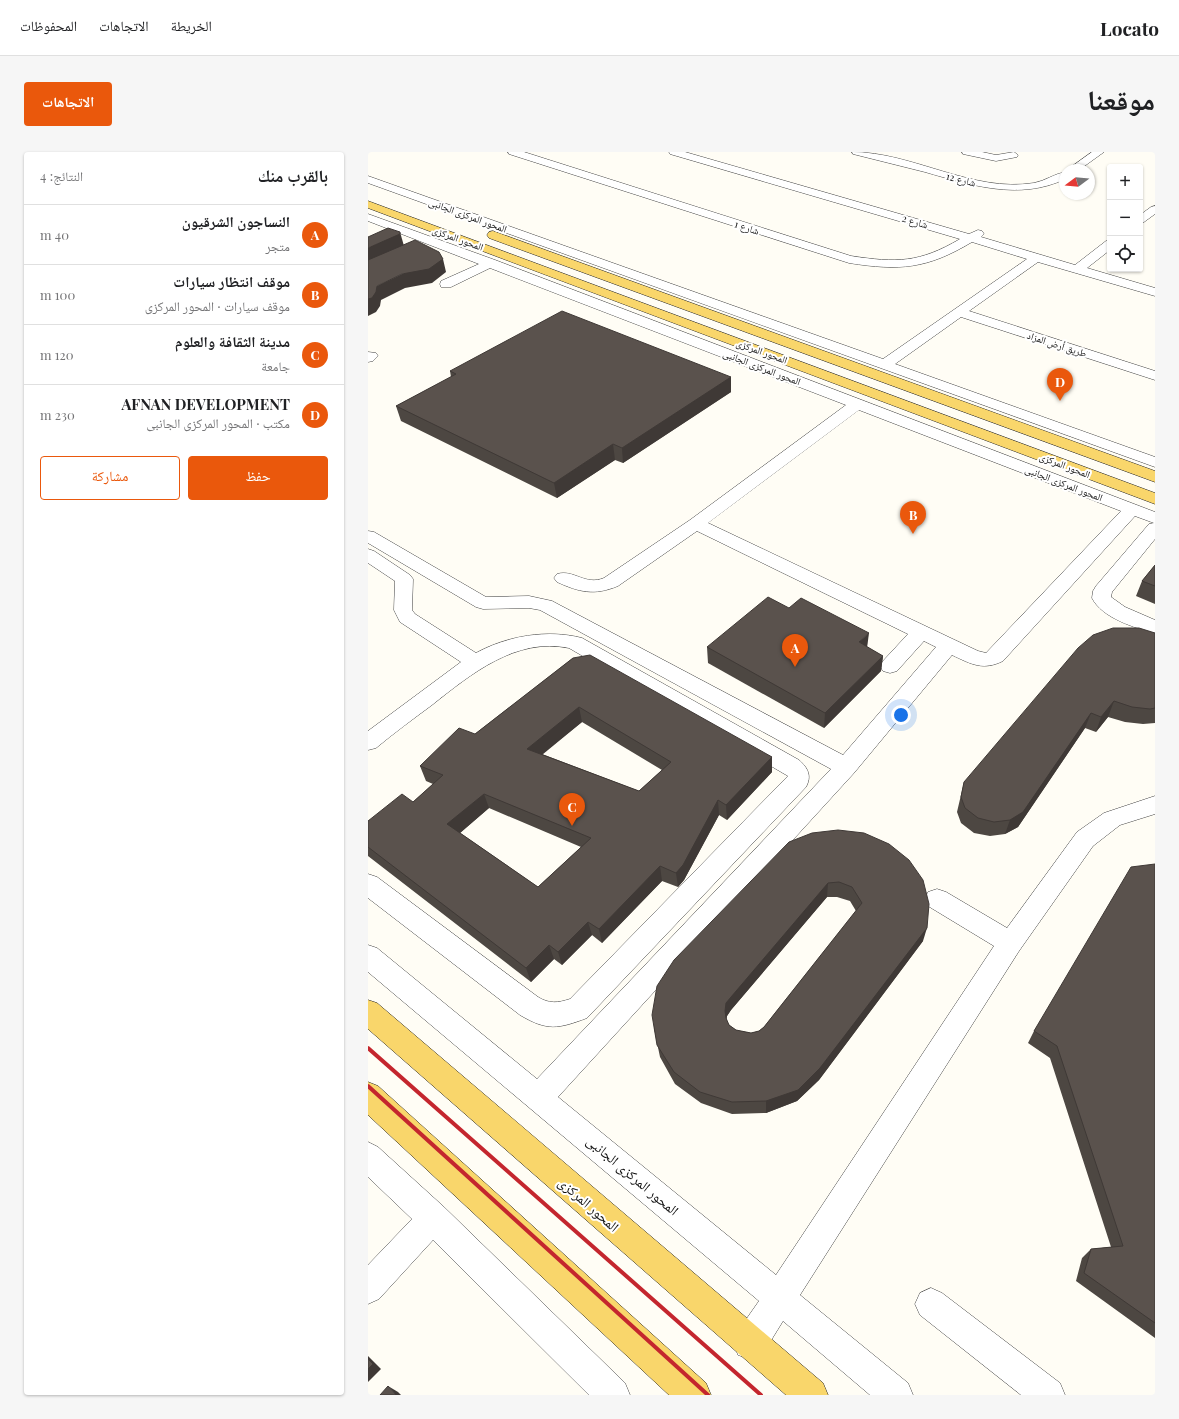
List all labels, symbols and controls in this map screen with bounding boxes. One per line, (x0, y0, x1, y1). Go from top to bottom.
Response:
text: Locato (1100, 15, 1159, 41)
text: المحفوظات (20, 16, 77, 35)
text: الاتجاهات (99, 16, 149, 35)
text: الخريطة (171, 16, 212, 35)
text: موقعنا (1087, 80, 1155, 117)
button: الاتجاهات (24, 82, 112, 126)
text: بالقرب منك (258, 164, 328, 186)
north arrow (1059, 164, 1095, 200)
map controls (1107, 164, 1143, 272)
button: + (1107, 164, 1143, 200)
text: النتائج: 4 (40, 167, 83, 184)
street label: شارع 12 (945, 169, 978, 190)
street label: المحور المركزى الجانبى (427, 194, 509, 236)
button: − (1107, 200, 1143, 236)
text: النساجون الشرقيون (182, 211, 290, 231)
street label: شارع 2 (900, 211, 930, 231)
street label: شارع 1 (733, 216, 762, 238)
street label: المحور المركزى (431, 222, 485, 254)
text: 40 m (40, 226, 69, 243)
text: A (311, 226, 319, 243)
button: locate (1107, 236, 1143, 272)
text: متجر (265, 237, 290, 254)
text: موقف انتظار سيارات (173, 271, 290, 291)
text: 100 m (40, 286, 75, 303)
text: B (311, 286, 319, 303)
text: موقف سيارات · المحور المركزى (145, 297, 290, 314)
street label: طريق أرض المزاد (1025, 328, 1089, 360)
text: مدينة الثقافة والعلوم (175, 331, 290, 351)
street label: المحور المركزى (735, 335, 789, 367)
text: 120 m (40, 346, 74, 363)
text: C (310, 346, 320, 363)
street label: المحور المركزى الجانبى (721, 346, 803, 388)
text: جامعة (261, 357, 290, 374)
pin: D (1047, 368, 1073, 401)
text: AFNAN DEVELOPMENT (122, 394, 290, 414)
text: 230 m (40, 406, 75, 423)
text: D (310, 406, 320, 423)
text: مكتب · المحور المركزى الجانبى (146, 414, 290, 431)
street label: المحور المركزى (1038, 449, 1092, 481)
button: مشاركة (40, 456, 180, 500)
button: حفظ (188, 456, 328, 500)
street label: المحور المركزى الجانبى (1023, 462, 1105, 504)
pin: B (900, 501, 926, 534)
pin: A (782, 634, 808, 667)
your location (891, 705, 911, 725)
pin: C (559, 793, 585, 826)
street label: المحور المركزى الجانبى (584, 1132, 682, 1218)
street label: المحور المركزى (555, 1173, 623, 1235)

